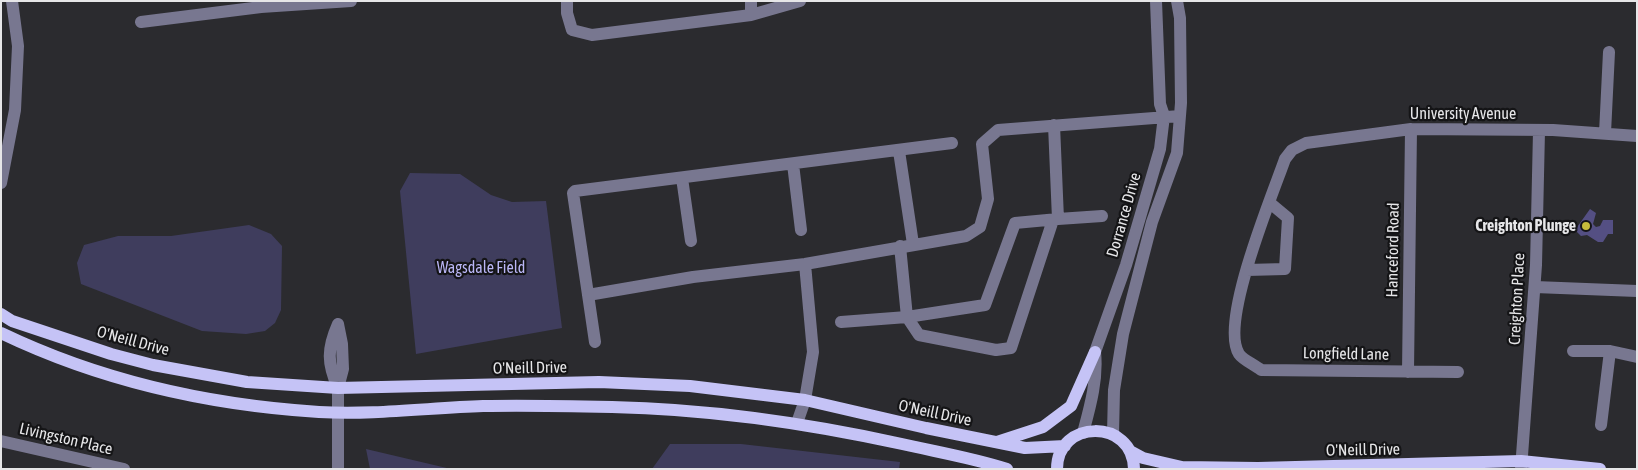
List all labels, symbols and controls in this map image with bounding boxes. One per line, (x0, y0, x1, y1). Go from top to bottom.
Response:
street label: University Avenue (1410, 104, 1516, 124)
street label: Dorrance Drive (1103, 170, 1145, 260)
street label: Hanceford Road (1383, 203, 1403, 297)
place label: Creighton Plunge (1475, 216, 1576, 236)
marker: Creighton Plunge (1580, 220, 1592, 232)
street label: Creighton Place (1505, 252, 1529, 346)
park label: Wagsdale Field (437, 258, 525, 278)
street label: O'Neill Drive (95, 322, 171, 360)
street label: Longfield Lane (1303, 344, 1389, 364)
street label: O'Neill Drive (493, 358, 567, 378)
street label: O'Neill Drive (897, 396, 973, 430)
street label: Livingston Place (18, 419, 114, 459)
street label: O'Neill Drive (1326, 440, 1400, 460)

